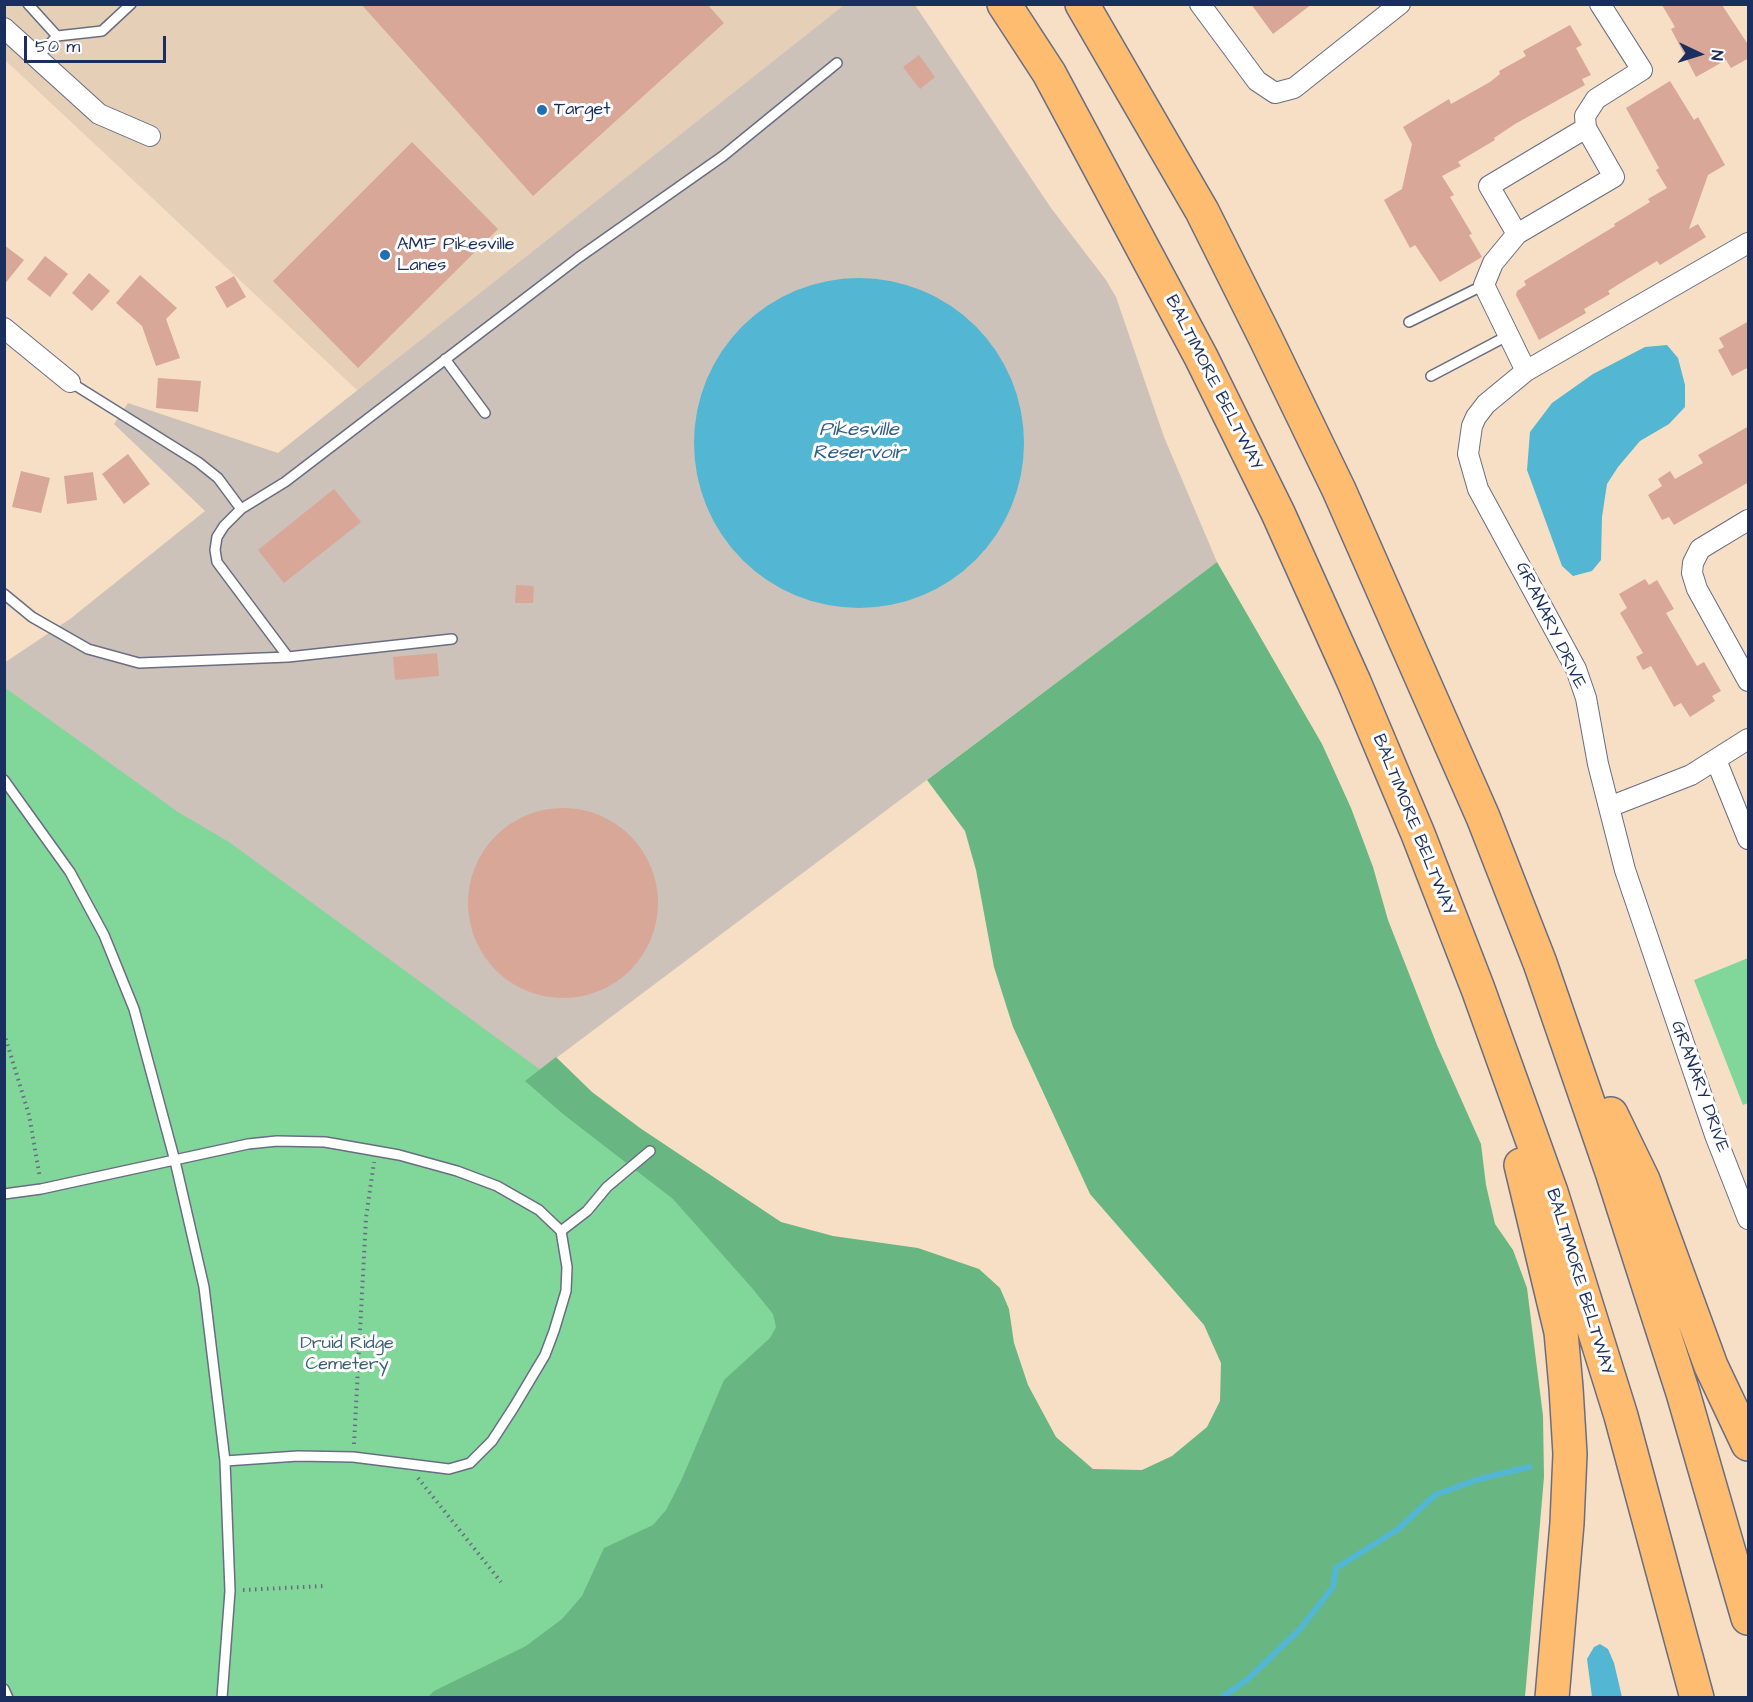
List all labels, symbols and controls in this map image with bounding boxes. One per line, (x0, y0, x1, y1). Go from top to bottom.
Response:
scale bar (27, 24, 170, 62)
north arrow (1669, 24, 1729, 84)
text: 50 m (35, 34, 80, 59)
text: N (1706, 49, 1728, 61)
place label: Target (554, 99, 611, 121)
marker: Target (535, 103, 549, 117)
place label: AMF Pikesville Lanes (397, 234, 515, 276)
marker: AMF Pikesville Lanes (378, 248, 392, 262)
street label: BALTIMORE BELTWAY (1159, 292, 1267, 474)
water label: Pikesville Reservoir (813, 419, 905, 466)
street label: GRANARY DRIVE (1510, 559, 1590, 693)
street label: BALTIMORE BELTWAY (1367, 731, 1459, 919)
street label: GRANARY DRIVE (1665, 1018, 1733, 1156)
street label: BALTIMORE BELTWAY (1540, 1186, 1618, 1378)
park label: Druid Ridge Cemetery (300, 1333, 394, 1376)

